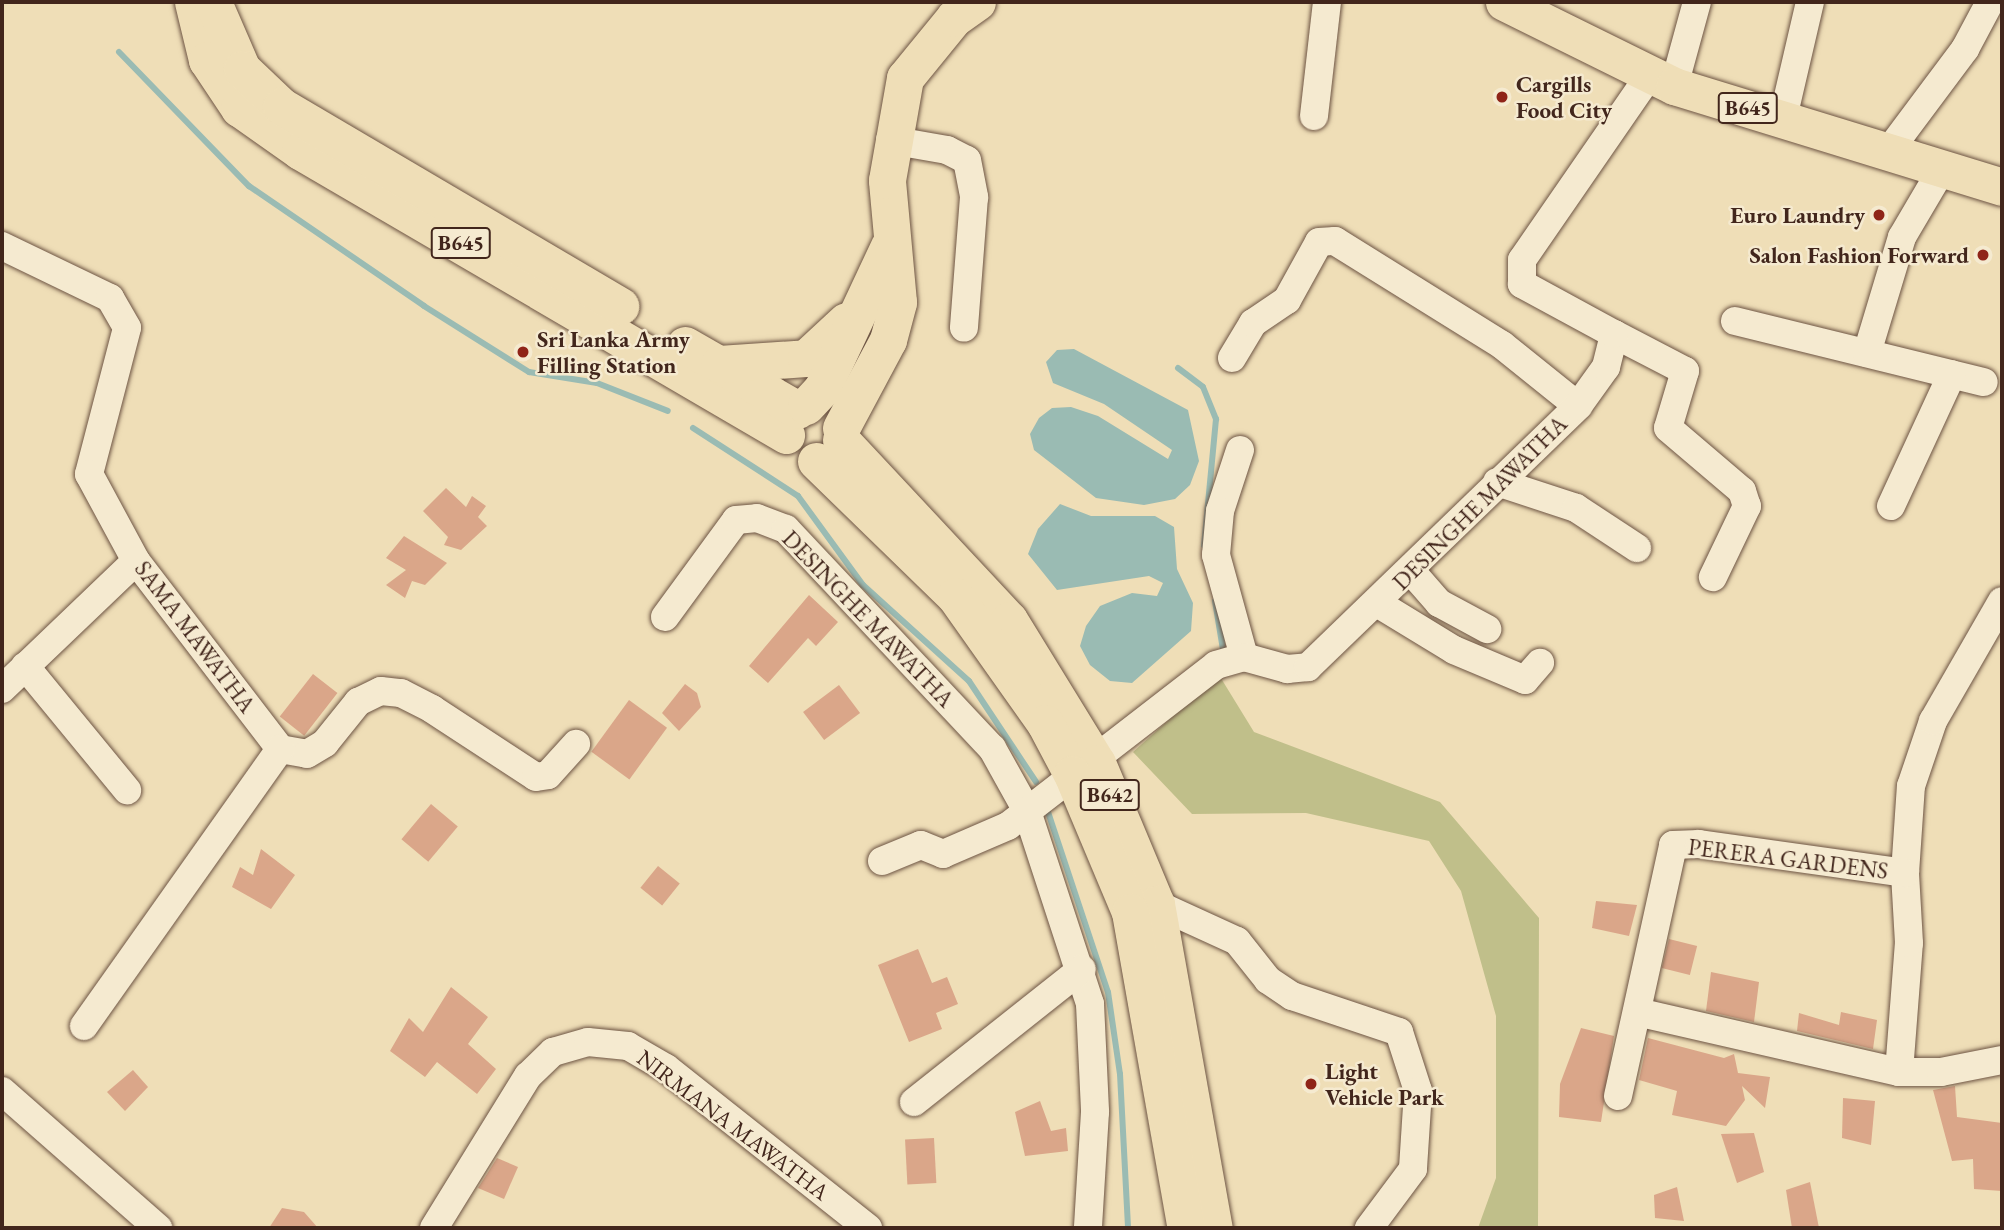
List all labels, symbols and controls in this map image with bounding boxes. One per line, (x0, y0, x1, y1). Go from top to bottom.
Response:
place label: Cargills Food City (1516, 70, 1612, 124)
marker: Cargills Food City (1494, 89, 1510, 105)
road number: B645 (1716, 90, 1780, 126)
place label: Euro Laundry (1730, 201, 1865, 229)
marker: Euro Laundry (1871, 207, 1887, 223)
road number: B645 (430, 226, 492, 260)
place label: Salon Fashion Forward (1750, 241, 1969, 269)
marker: Salon Fashion Forward (1975, 247, 1991, 263)
place label: Sri Lanka Army Filling Station (537, 325, 690, 379)
marker: Sri Lanka Army Filling Station (515, 344, 531, 360)
street label: DESINGHE MAWATHA (1387, 410, 1573, 596)
street label: DESINGHE MAWATHA (776, 525, 960, 713)
street label: SAMA MAWATHA (129, 556, 261, 718)
road number: B642 (1078, 778, 1142, 812)
street label: PERERA GARDENS (1686, 833, 1890, 885)
street label: NIRMANA MAWATHA (632, 1044, 834, 1206)
place label: Light Vehicle Park (1325, 1057, 1444, 1111)
marker: Light Vehicle Park (1303, 1076, 1319, 1092)

